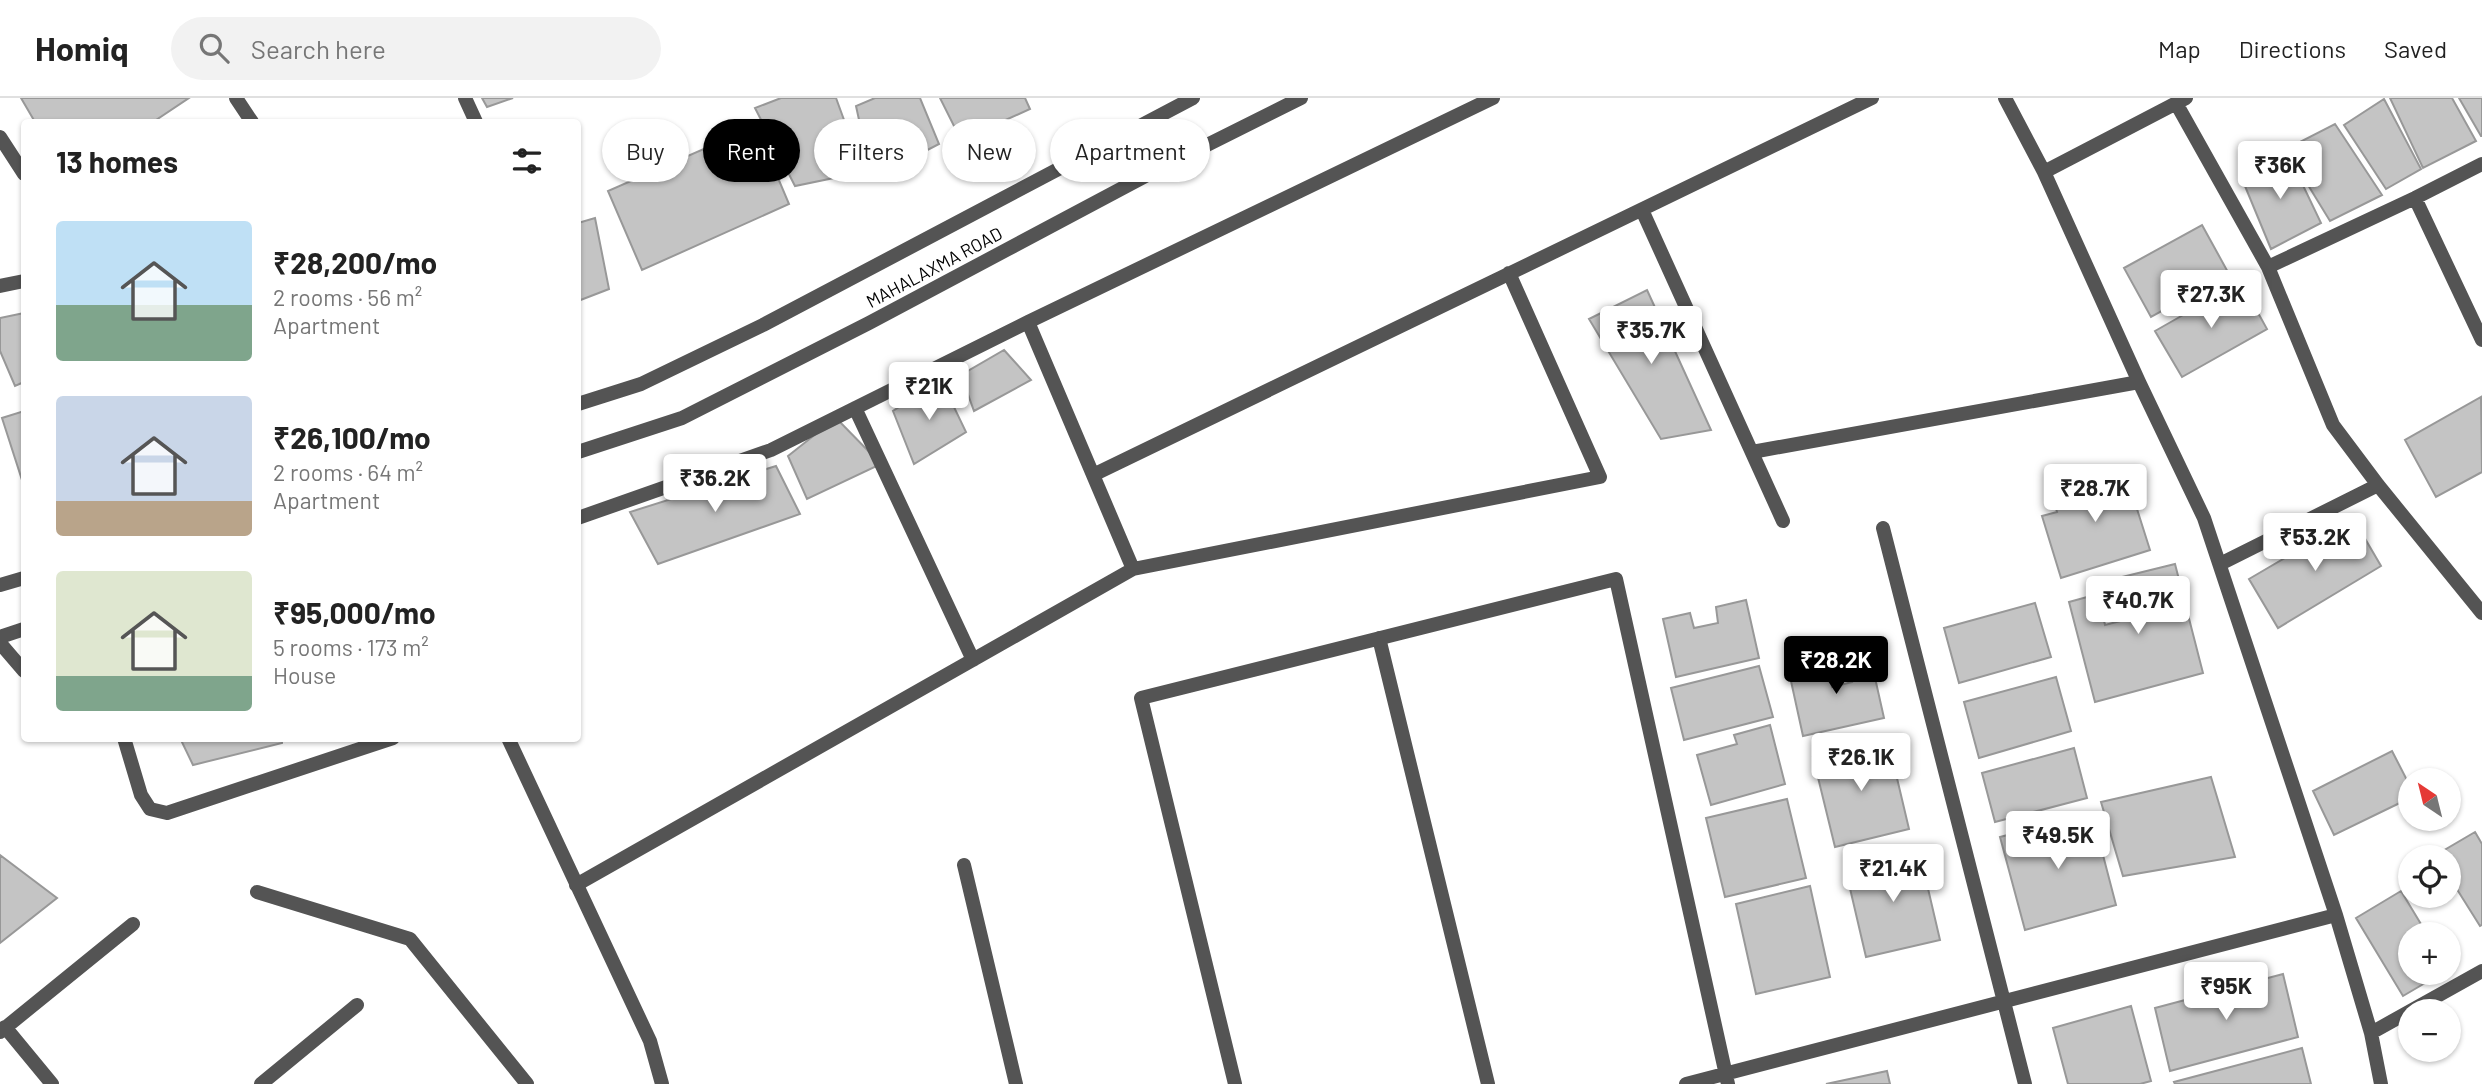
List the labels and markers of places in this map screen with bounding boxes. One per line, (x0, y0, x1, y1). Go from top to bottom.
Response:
pin: ₹36K (2239, 141, 2321, 201)
pin: ₹27.3K (2154, 271, 2268, 330)
pin: ₹35.7K (1594, 306, 1708, 366)
pin: ₹21K (888, 362, 970, 422)
pin: ₹36.2K (658, 454, 772, 514)
pin: ₹28.7K (2038, 464, 2152, 524)
pin: ₹53.2K (2258, 514, 2372, 573)
pin: ₹40.7K (2081, 576, 2195, 636)
pin: ₹28.2K (1779, 636, 1893, 696)
pin: ₹26.1K (1804, 734, 1918, 793)
pin: ₹49.5K (2001, 812, 2115, 871)
pin: ₹21.4K (1836, 844, 1950, 904)
pin: ₹95K (2185, 962, 2267, 1022)

